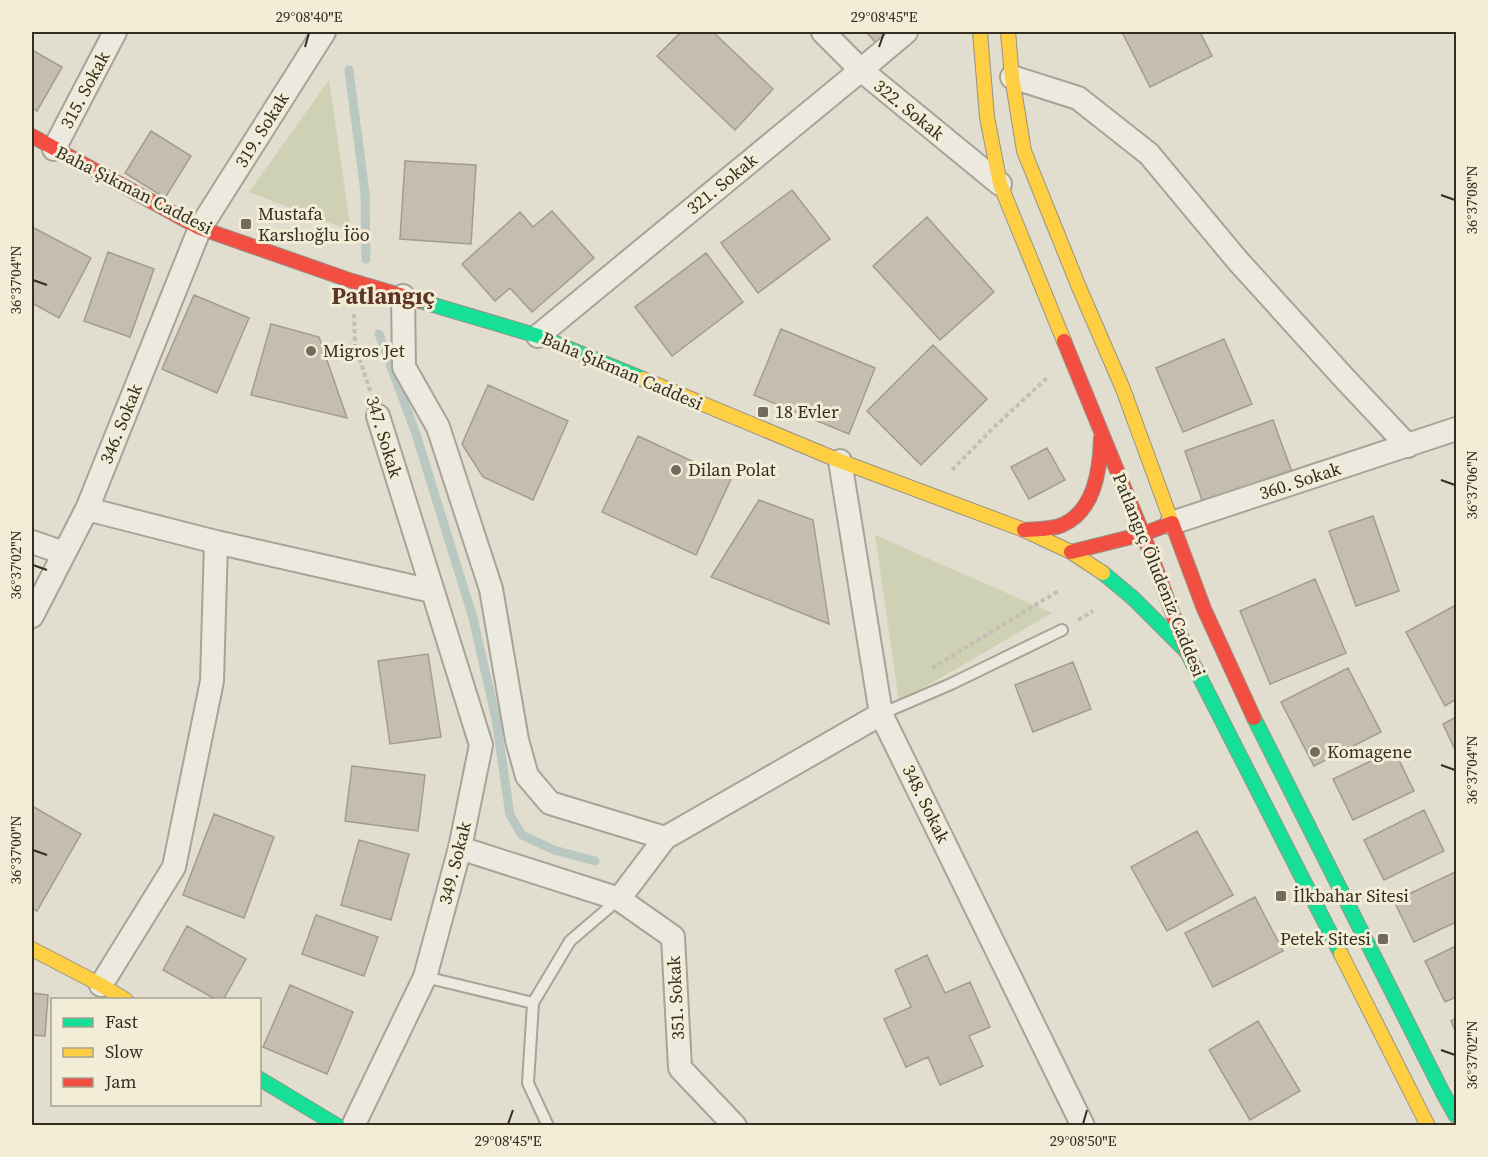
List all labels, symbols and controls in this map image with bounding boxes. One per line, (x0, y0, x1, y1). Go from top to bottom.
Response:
text: 29°08'40"E (275, 6, 343, 27)
text: 29°08'45"E (850, 6, 918, 27)
street label: 315. Sokak (54, 47, 115, 133)
street label: 322. Sokak (869, 73, 950, 146)
street label: 319. Sokak (229, 87, 295, 172)
street label: Baha Şıkman Caddesi (52, 139, 217, 240)
street label: 321. Sokak (681, 147, 762, 220)
text: 36°37'08"N (1461, 165, 1482, 235)
place label: Mustafa Karslıoğlu İöo (258, 201, 370, 247)
marker: Mustafa Karslıoğlu İöo (239, 217, 253, 231)
text: 36°37'04"N (5, 245, 26, 315)
district label: Patlangıç (331, 279, 435, 312)
street label: Baha Şıkman Caddesi (538, 325, 707, 416)
place label: Migros Jet (323, 338, 405, 363)
marker: Migros Jet (304, 344, 318, 358)
street label: 346. Sokak (93, 380, 148, 468)
street label: 347. Sokak (360, 393, 409, 481)
place label: 18 Evler (775, 399, 839, 424)
marker: 18 Evler (756, 405, 770, 419)
text: 36°37'06"N (1461, 450, 1482, 520)
street label: 360. Sokak (1256, 456, 1344, 505)
place label: Dilan Polat (688, 457, 776, 482)
marker: Dilan Polat (669, 463, 683, 477)
street label: Patlangıç Öludeniz Caddesi (1107, 469, 1212, 681)
text: 36°37'02"N (5, 530, 26, 600)
text: 36°37'04"N (1461, 735, 1482, 805)
place label: Komagene (1327, 739, 1412, 764)
marker: Komagene (1308, 745, 1322, 759)
street label: 348. Sokak (897, 760, 956, 847)
text: 36°37'00"N (5, 815, 26, 885)
street label: 349. Sokak (432, 819, 477, 907)
place label: İlkbahar Sitesi (1293, 883, 1409, 908)
marker: İlkbahar Sitesi (1274, 889, 1288, 903)
place label: Petek Sitesi (1280, 926, 1371, 951)
marker: Petek Sitesi (1376, 932, 1390, 946)
street label: 351. Sokak (661, 955, 690, 1041)
legend (51, 998, 261, 1106)
text: Fast (105, 1009, 138, 1034)
text: 36°37'02"N (1461, 1020, 1482, 1090)
text: Slow (105, 1039, 143, 1064)
text: Jam (104, 1069, 137, 1094)
text: 29°08'45"E (474, 1130, 542, 1151)
text: 29°08'50"E (1049, 1130, 1117, 1151)

